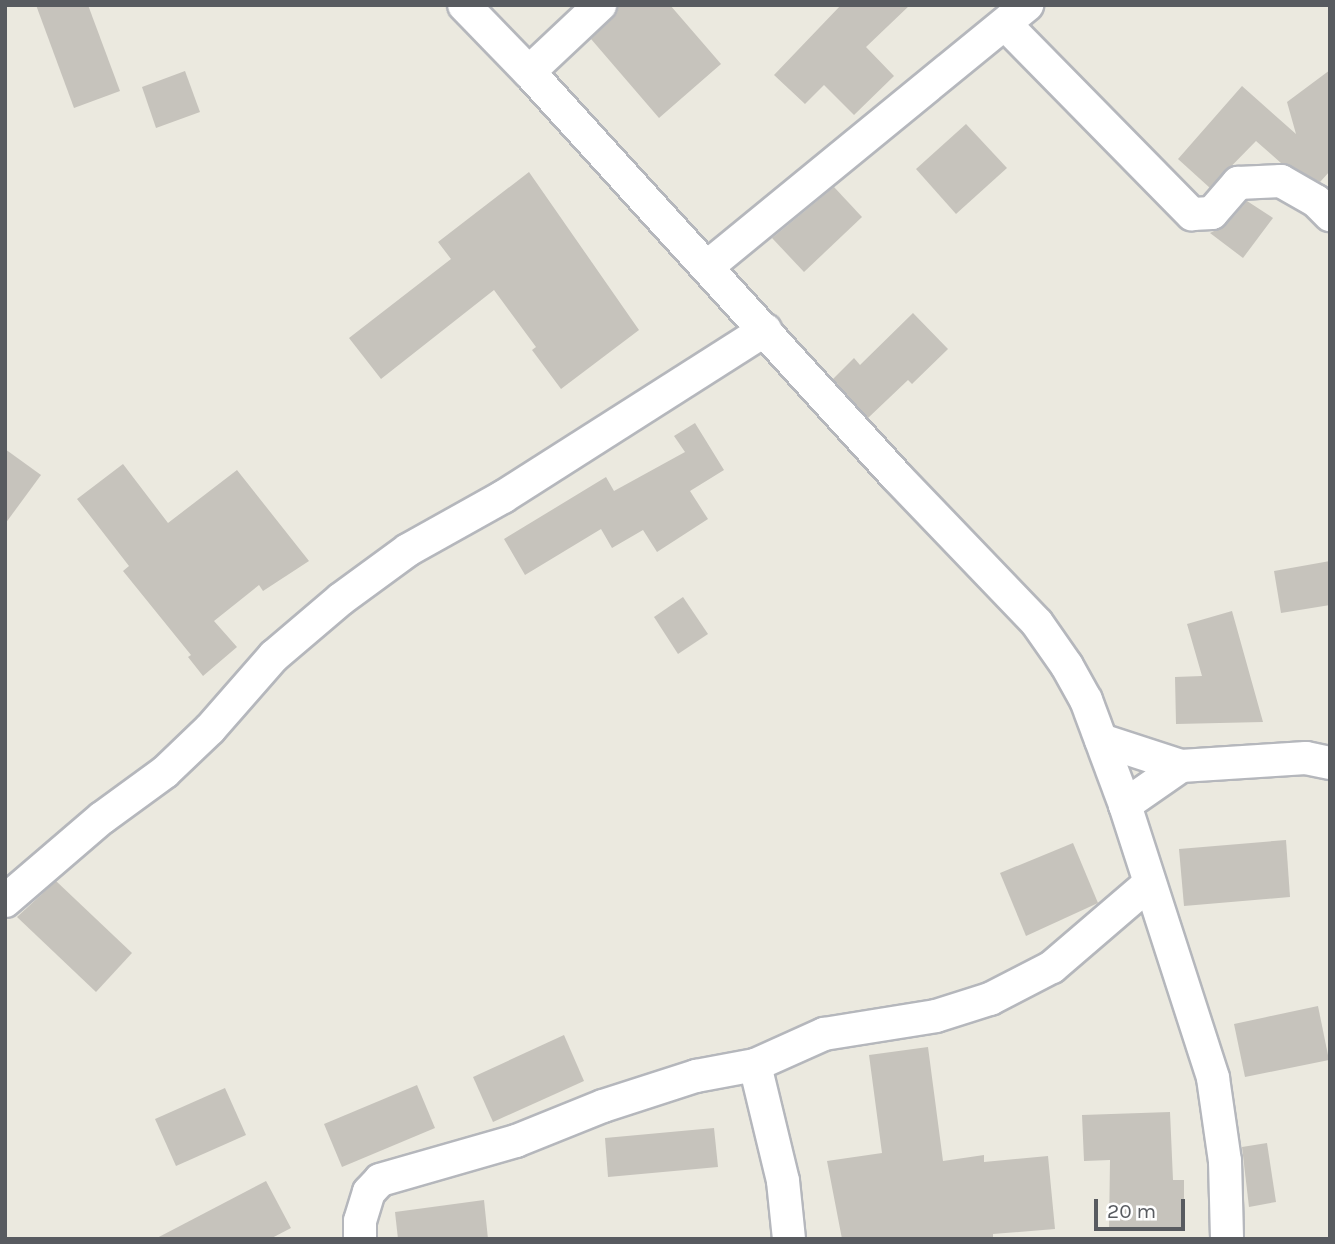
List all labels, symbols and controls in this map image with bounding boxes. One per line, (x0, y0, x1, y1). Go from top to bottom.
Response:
scale bar (1097, 1184, 1188, 1228)
text: 20 m (1107, 1199, 1156, 1223)

